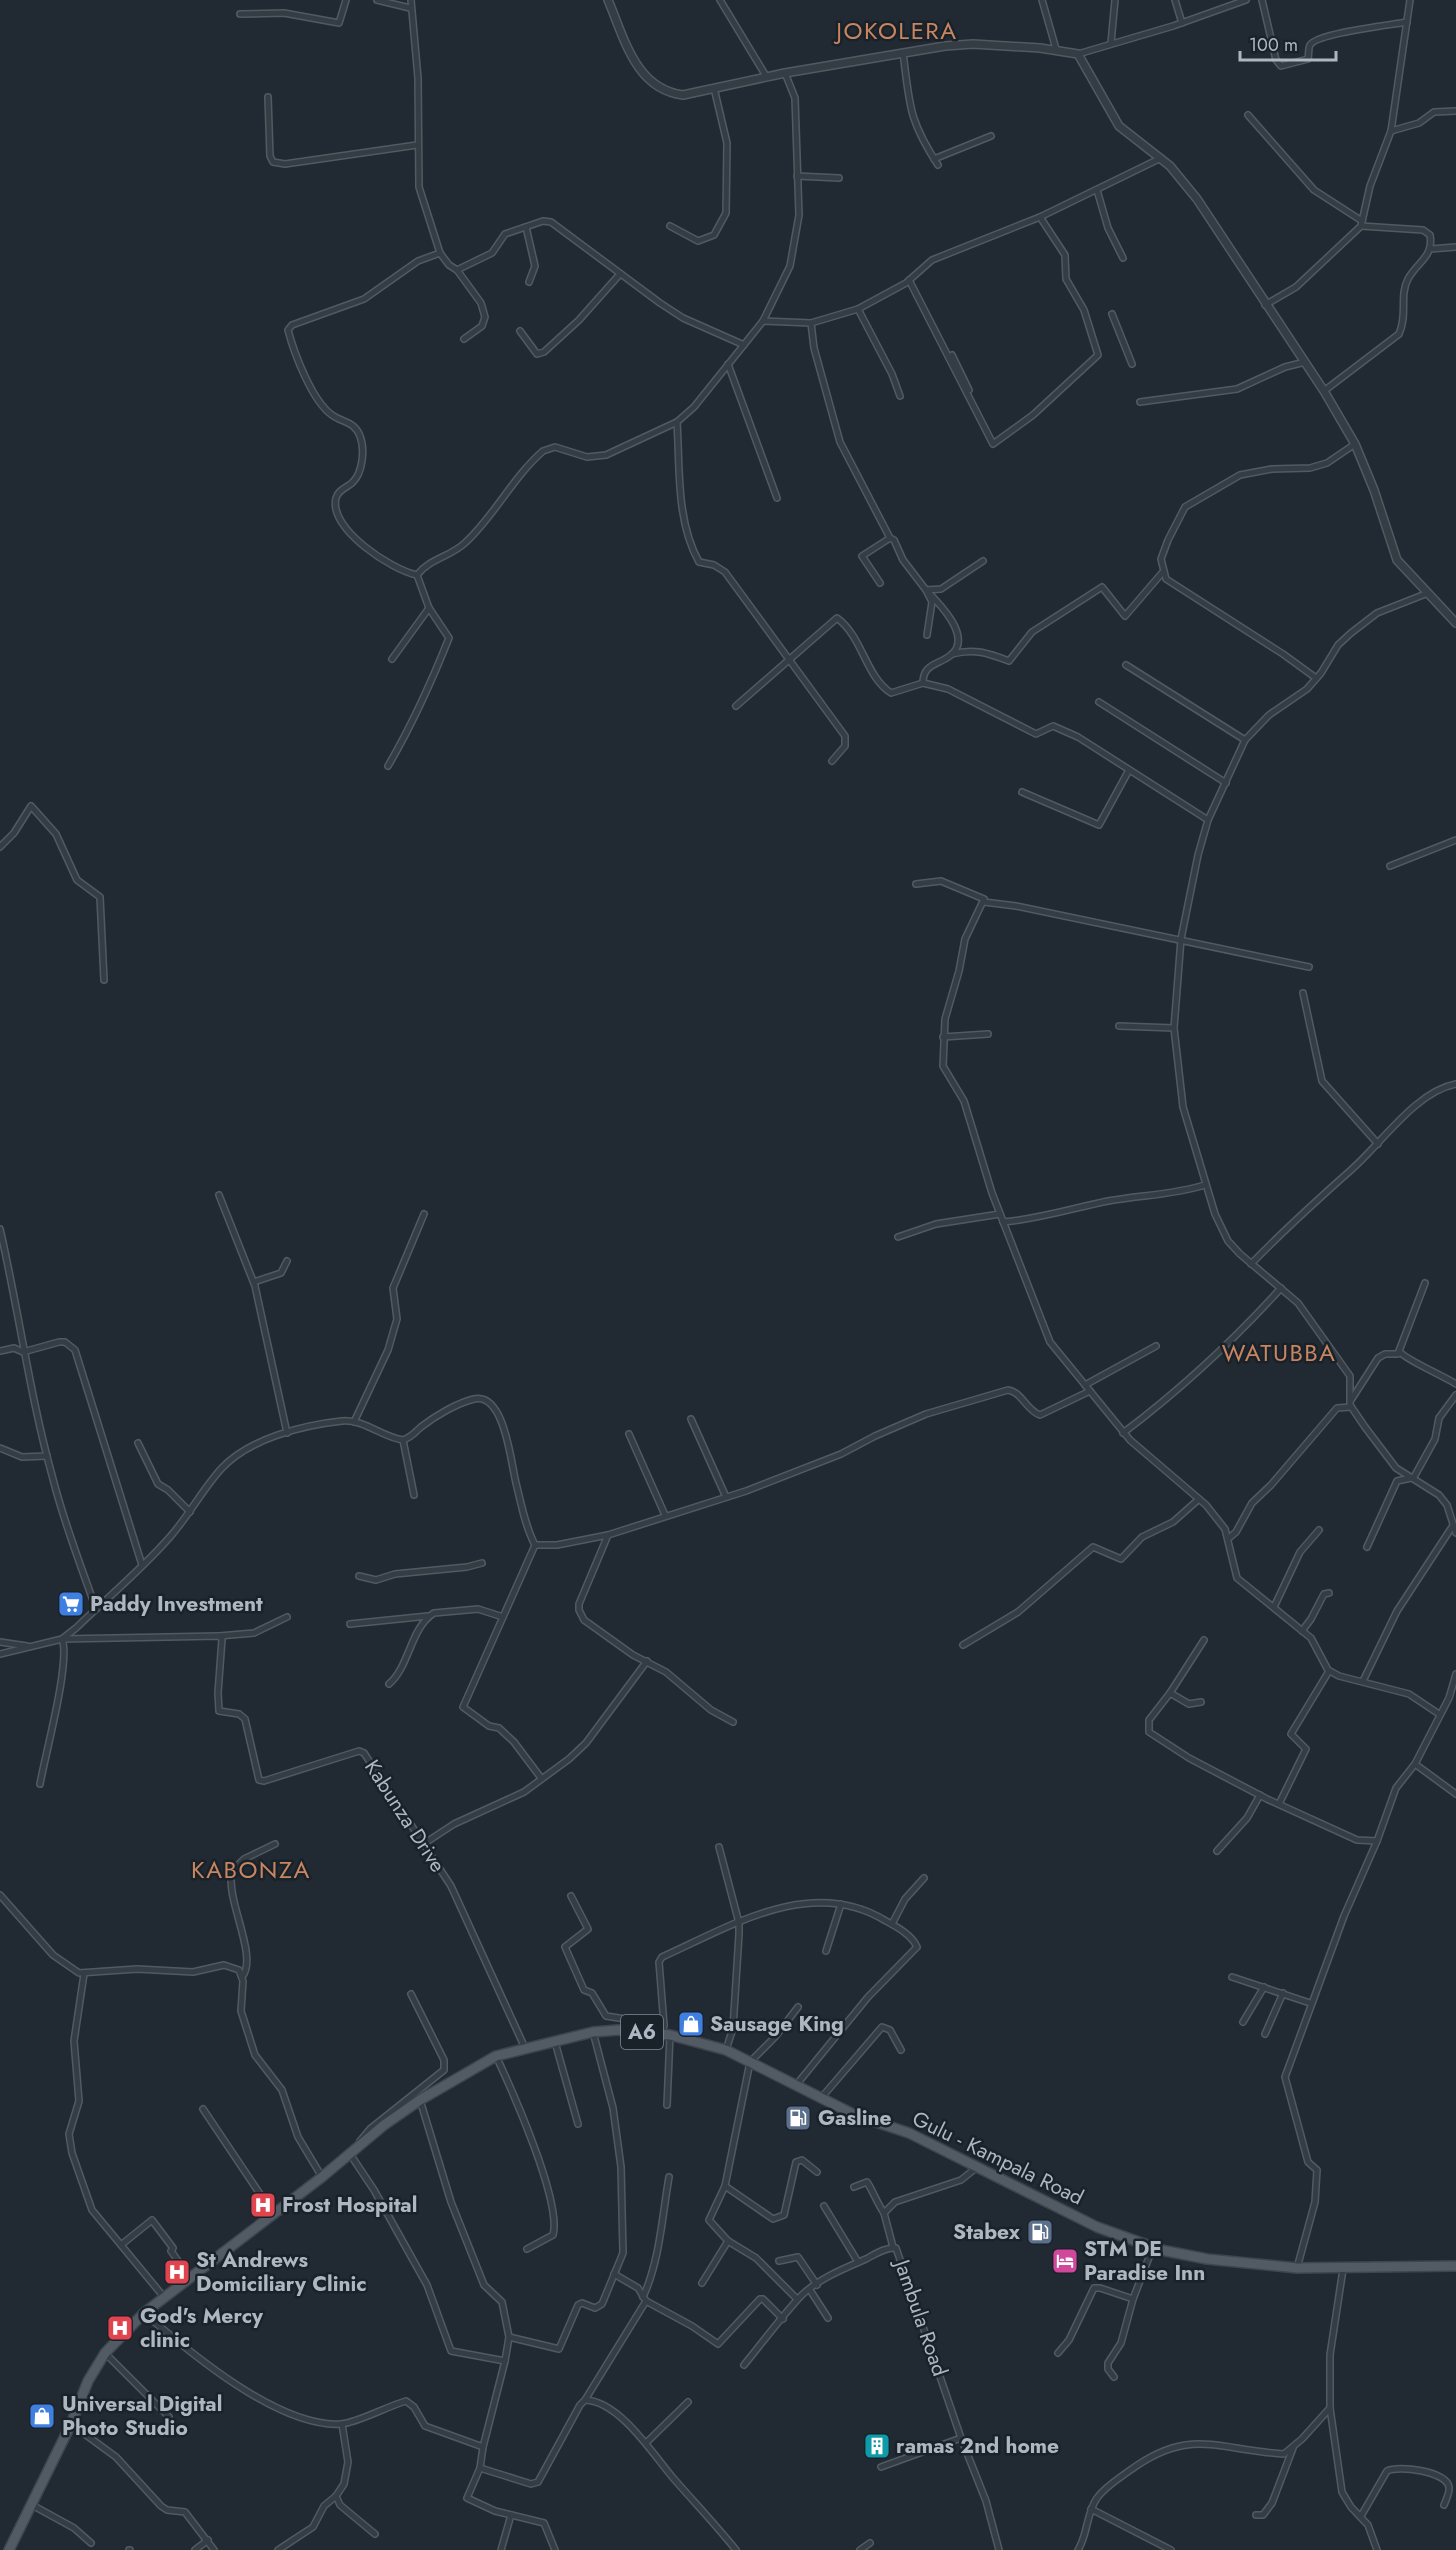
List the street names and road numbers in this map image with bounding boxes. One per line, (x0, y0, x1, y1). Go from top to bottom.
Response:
street label: Kabunza Drive (357, 1754, 453, 1878)
road number: A6 (621, 2015, 663, 2049)
street label: Gulu - Kampala Road (907, 2104, 1089, 2212)
street label: Jambula Road (886, 2253, 955, 2380)

